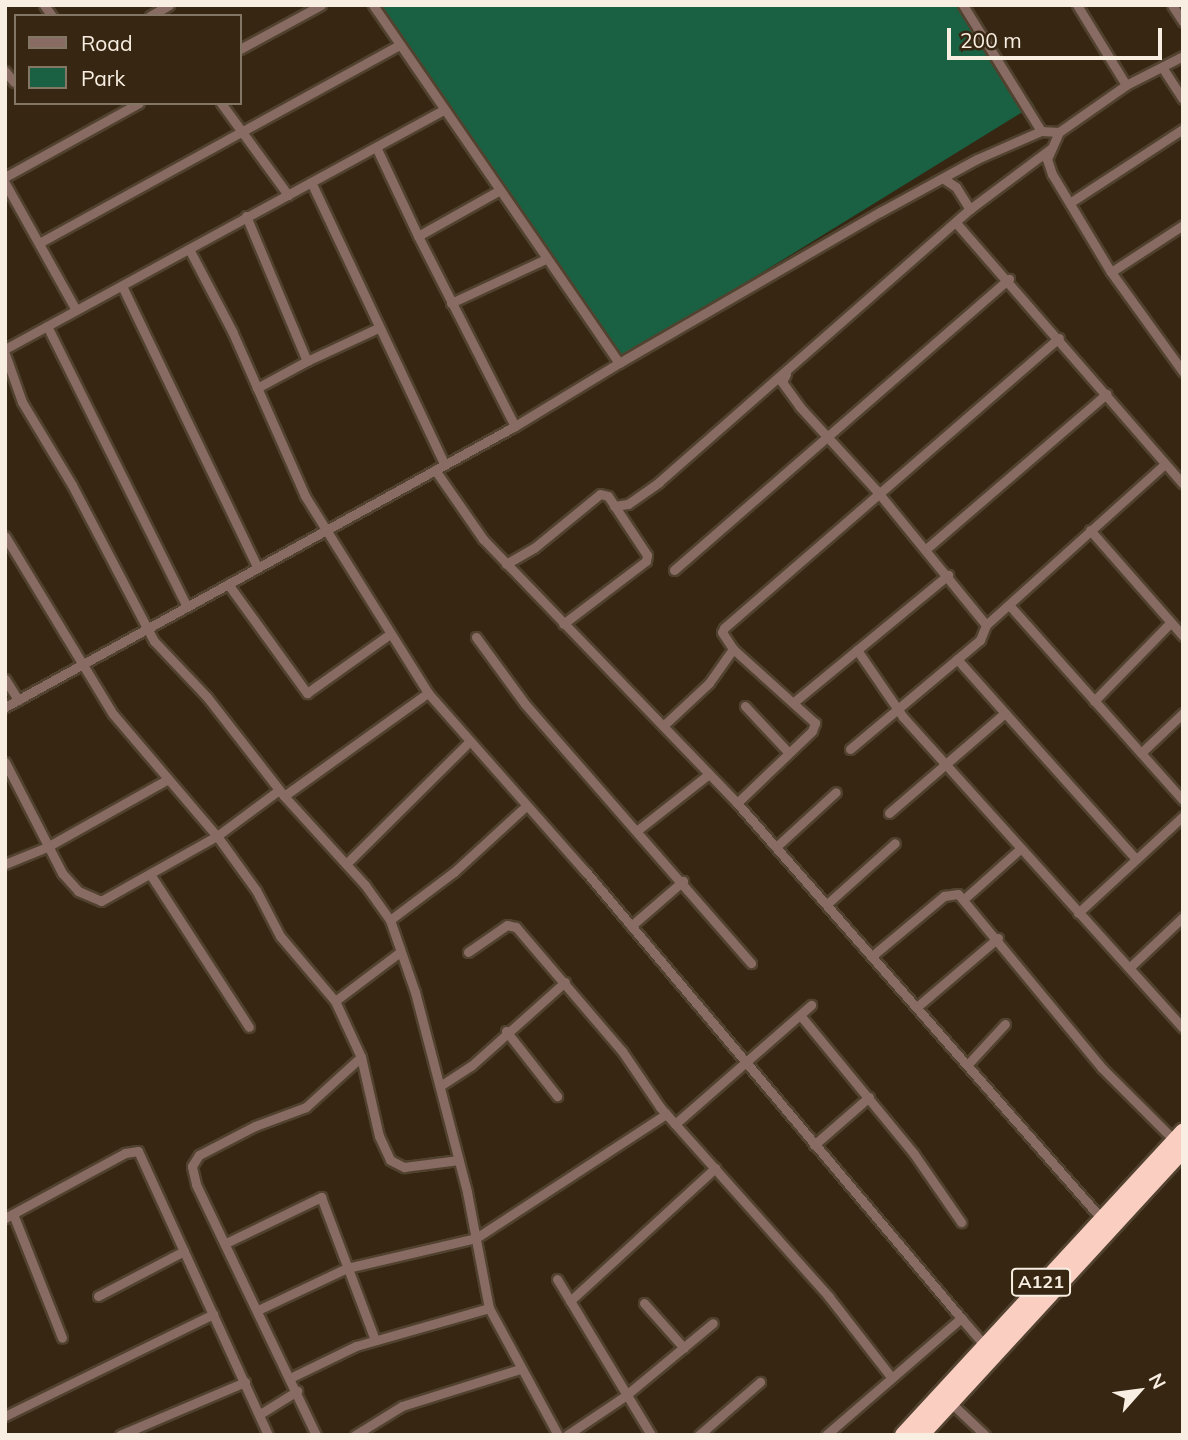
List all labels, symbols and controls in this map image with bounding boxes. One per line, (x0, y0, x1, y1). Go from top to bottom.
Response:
legend (14, 14, 242, 105)
scale bar (950, 14, 1165, 58)
text: 200 m (960, 27, 1022, 53)
text: Road (81, 30, 132, 56)
text: Park (81, 65, 125, 91)
road number: A121 (1010, 1268, 1072, 1296)
north arrow (1104, 1356, 1174, 1426)
text: N (1144, 1369, 1172, 1393)

